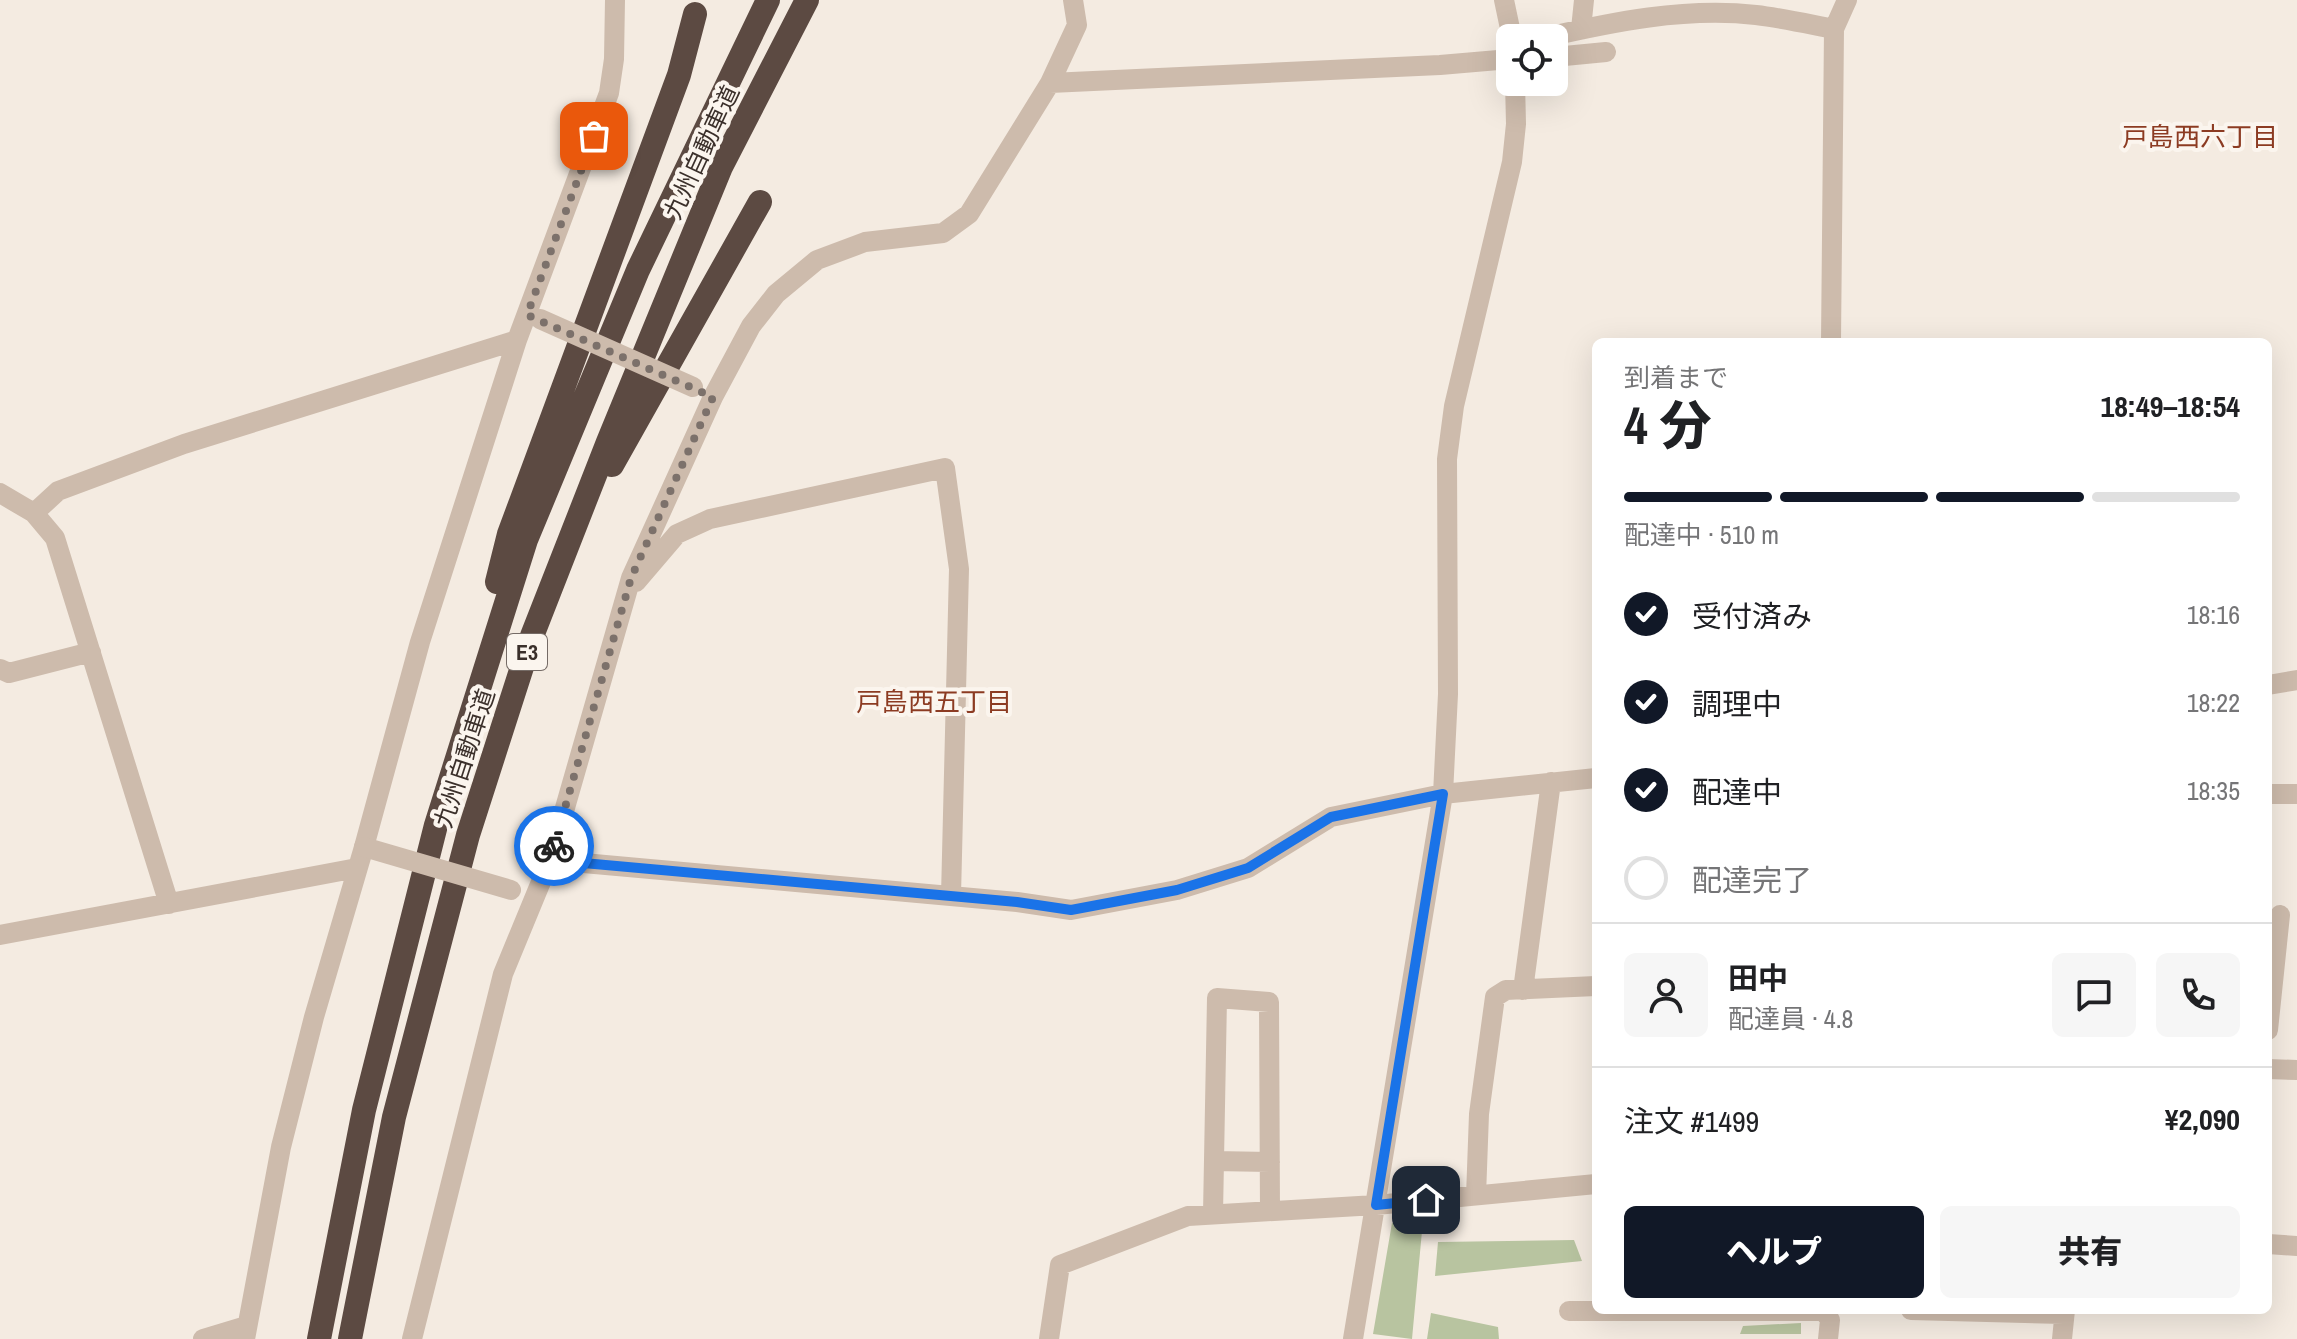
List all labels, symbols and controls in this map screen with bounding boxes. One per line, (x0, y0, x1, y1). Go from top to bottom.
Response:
map controls (1496, 24, 1568, 96)
button: locate (1496, 24, 1568, 96)
street label: 九州自動車道 (656, 80, 746, 224)
pin (560, 102, 628, 170)
icon: bag (572, 114, 616, 158)
district label: 戸島西六丁目 (2122, 119, 2278, 154)
text: 到着まで (1624, 360, 1728, 395)
text: 18:49–18:54 (2101, 386, 2240, 426)
text: 4 分 (1624, 390, 1712, 460)
text: 配達中 · 510 m (1624, 517, 1779, 552)
icon: check (1624, 592, 1668, 636)
text: 受付済み (1692, 596, 1812, 636)
text: 18:16 (2187, 597, 2240, 632)
road number: E3 (507, 634, 547, 670)
icon: check (1624, 680, 1668, 724)
district label: 戸島西五丁目 (856, 684, 1012, 719)
text: 調理中 (1692, 684, 1782, 724)
street label: 九州自動車道 (427, 685, 501, 831)
text: 18:22 (2187, 685, 2240, 720)
icon: check (1624, 768, 1668, 812)
text: 配達中 (1692, 772, 1782, 812)
text: 18:35 (2187, 773, 2240, 808)
courier (514, 806, 594, 886)
icon: bike (532, 824, 576, 868)
text: 配達完了 (1692, 860, 1812, 900)
button: person (1624, 953, 1708, 1037)
button: chat (2052, 953, 2136, 1037)
button: phone (2156, 953, 2240, 1037)
text: 田中 (1728, 958, 1788, 998)
text: 配達員 · 4.8 (1728, 1001, 1853, 1036)
text: ¥2,090 (2165, 1099, 2240, 1139)
text: 注文 #1499 (1624, 1101, 1759, 1141)
pin (1392, 1166, 1460, 1234)
icon: home (1404, 1178, 1448, 1222)
button: ヘルプ (1624, 1206, 1924, 1298)
button: 共有 (1940, 1206, 2240, 1298)

